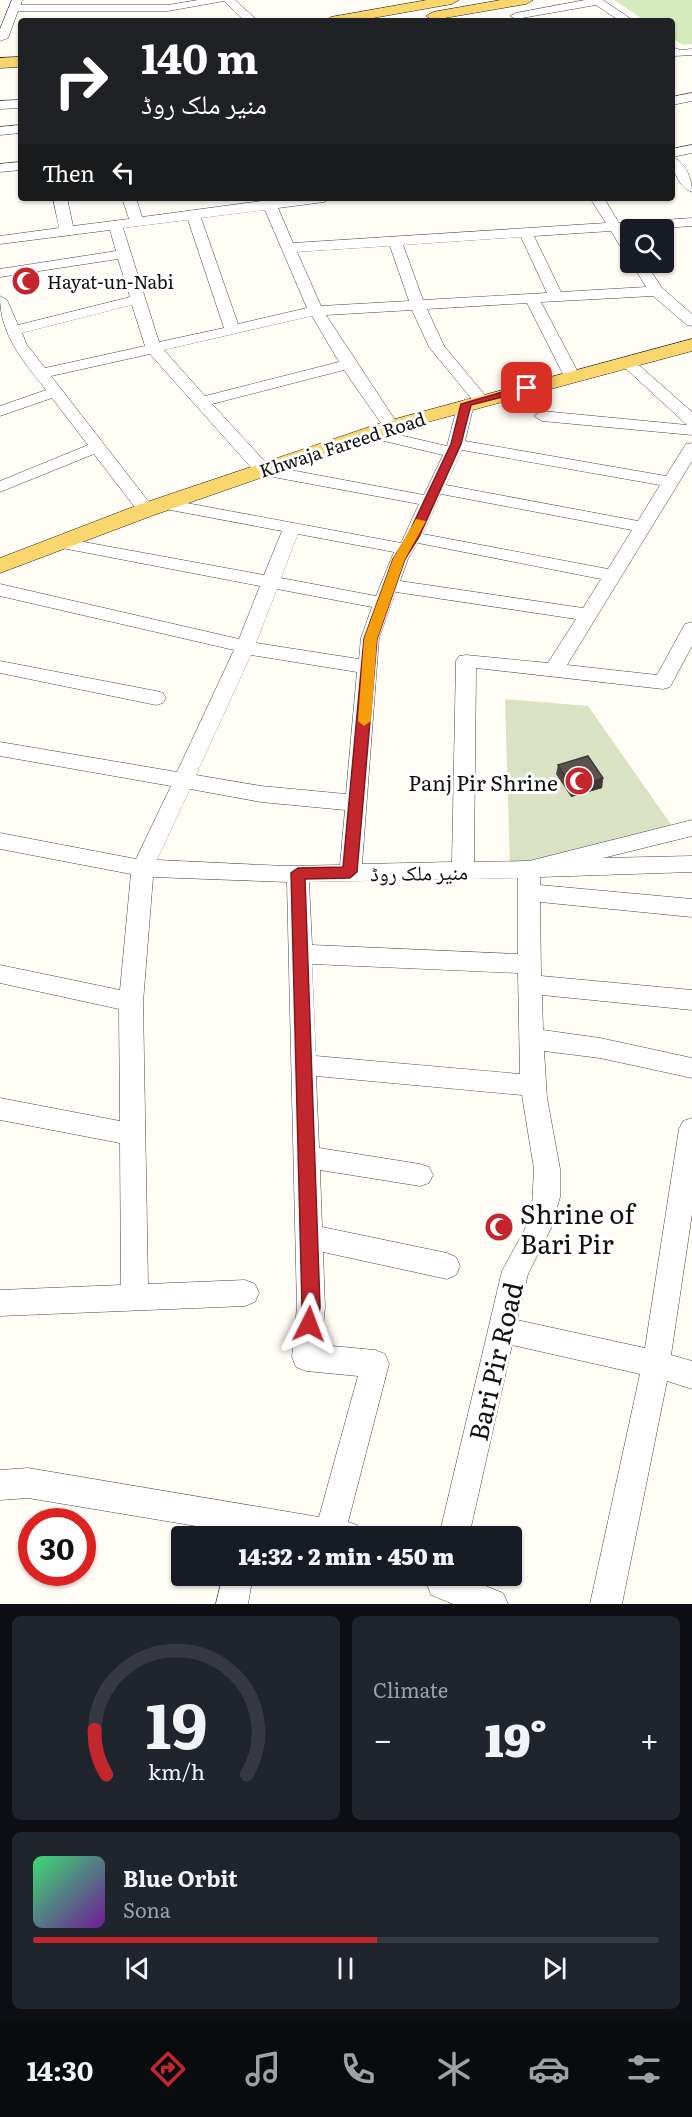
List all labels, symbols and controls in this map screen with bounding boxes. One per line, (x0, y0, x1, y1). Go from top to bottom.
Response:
text: 140 m (141, 25, 258, 87)
icon: right (42, 42, 120, 120)
text: منیر ملک روڈ (141, 82, 267, 122)
text: Then (42, 156, 95, 189)
icon: left (107, 156, 140, 189)
map controls (620, 219, 674, 273)
button: search (620, 219, 674, 273)
mosque icon: Hayat-un-Nabi (10, 265, 42, 297)
place label: Hayat-un-Nabi (47, 268, 174, 295)
pin (501, 362, 552, 413)
icon: arrive (510, 371, 543, 404)
street label: Khwaja Fareed Road (255, 404, 429, 484)
mosque icon: Panj Pir Shrine (563, 765, 595, 797)
place label: Panj Pir Shrine (408, 766, 558, 797)
street label: منیر ملک روڈ (370, 855, 468, 887)
place label: Shrine of Bari Pir (520, 1193, 636, 1262)
mosque icon: Shrine of Bari Pir (483, 1211, 515, 1243)
street label: Bari Pir Road (457, 1278, 531, 1444)
position arrow (277, 1292, 341, 1356)
speed limit sign: 30 (18, 1508, 96, 1586)
text: 14:32 · 2 min · 450 m (239, 1539, 454, 1572)
text: Climate (373, 1674, 448, 1704)
text: 19 (145, 1676, 207, 1768)
text: 19° (485, 1704, 547, 1771)
text: − (373, 1713, 392, 1762)
text: + (640, 1713, 659, 1762)
text: km/h (147, 1755, 205, 1787)
text: Blue Orbit (123, 1861, 238, 1894)
text: Sona (123, 1894, 171, 1924)
icon: previous (121, 1952, 154, 1985)
icon: pause (329, 1952, 362, 1985)
icon: next (538, 1952, 571, 1985)
icon: directions (147, 2048, 189, 2090)
icon: music (242, 2048, 284, 2090)
icon: phone (337, 2048, 379, 2090)
icon: climate (433, 2048, 475, 2090)
icon: car (528, 2048, 570, 2090)
icon: filters (623, 2048, 665, 2090)
text: 14:30 (27, 2049, 93, 2089)

